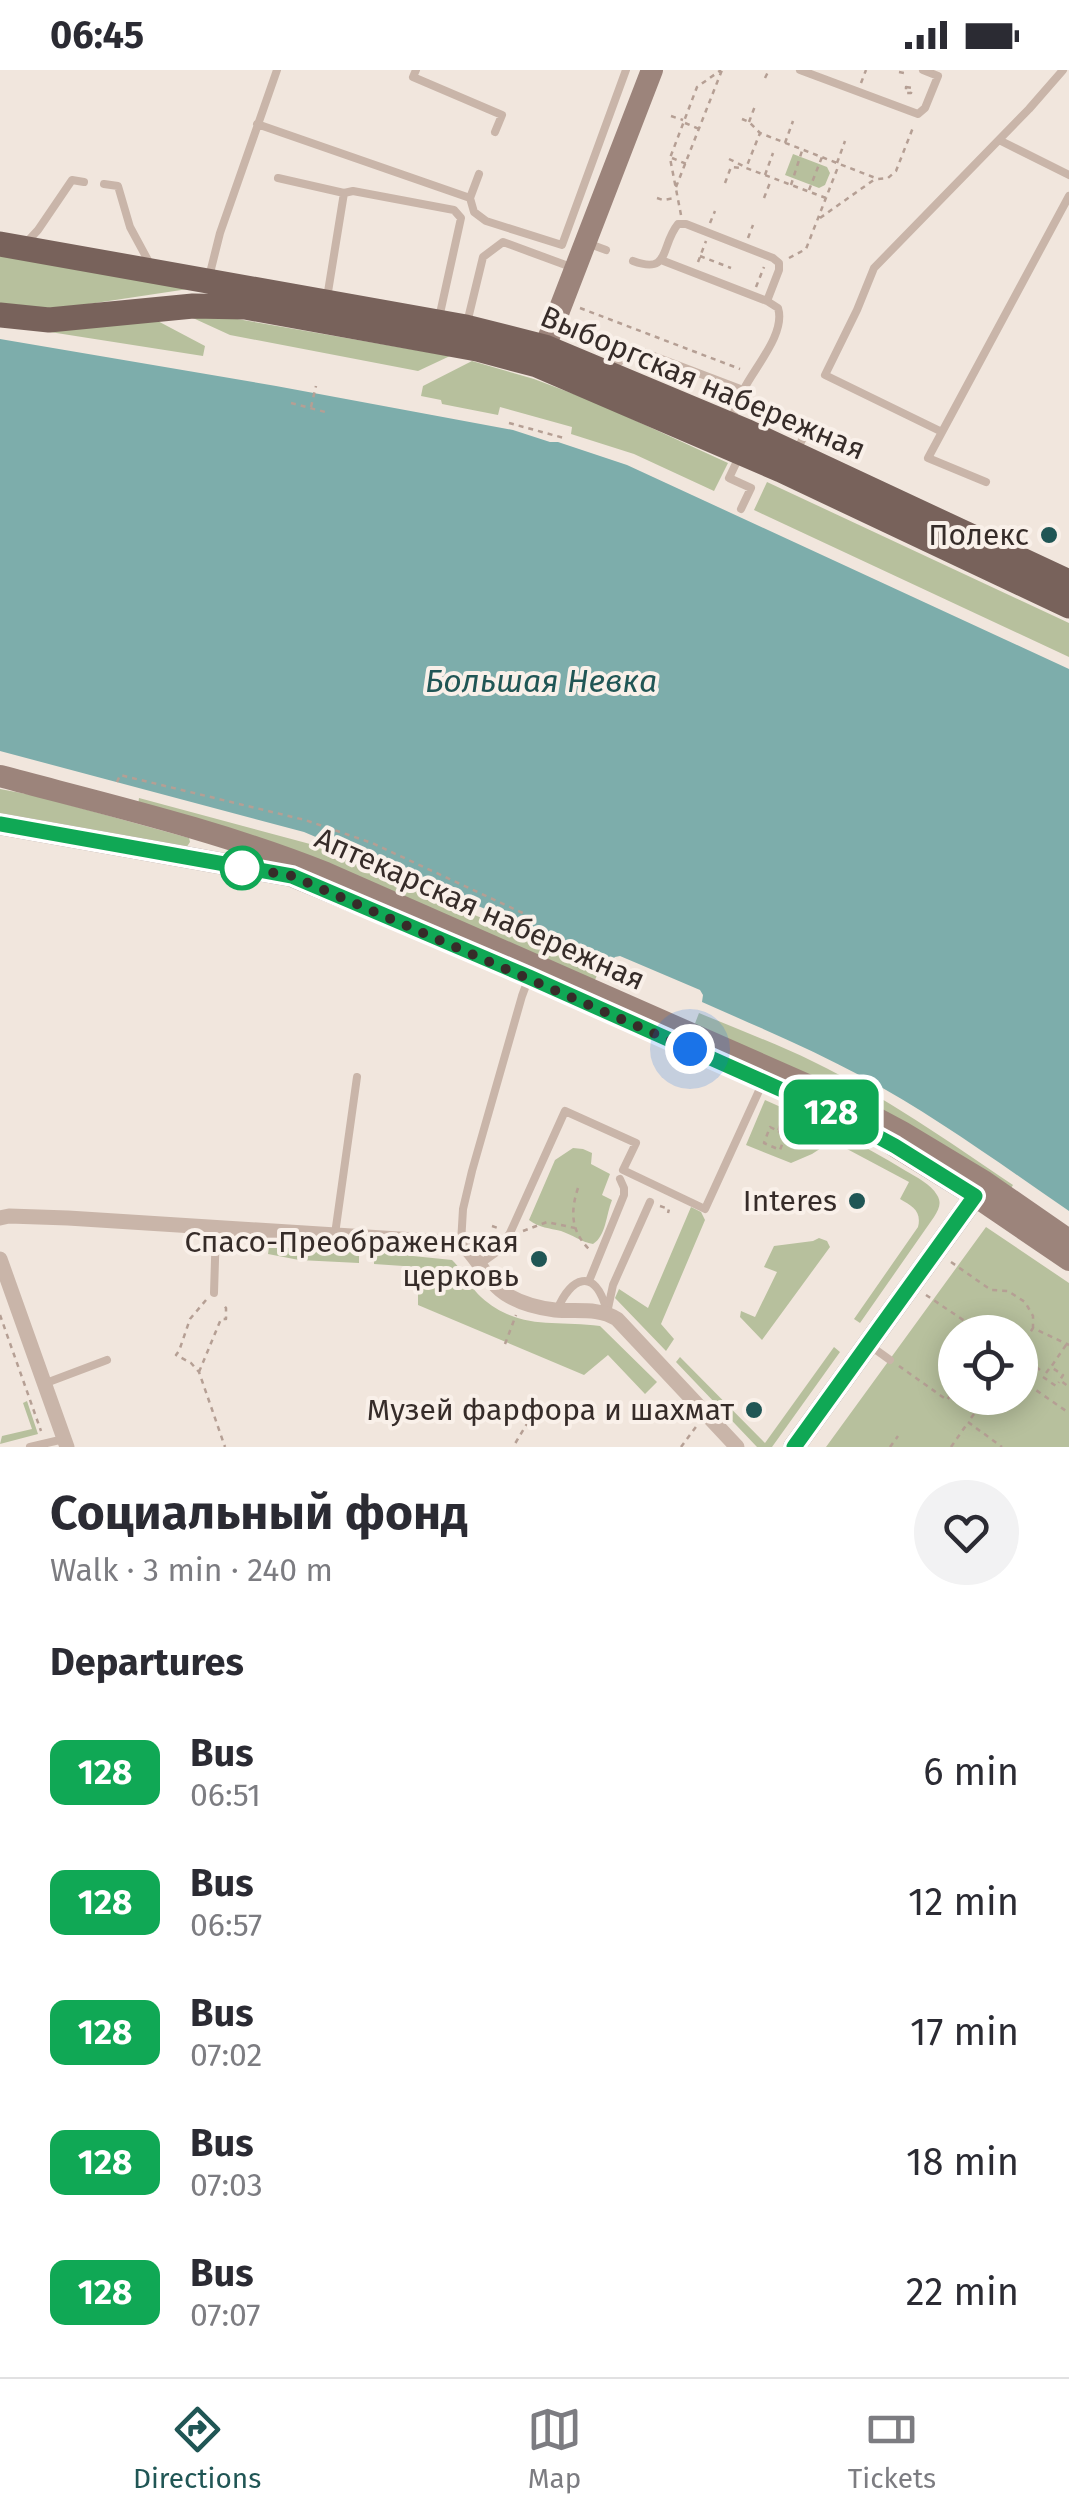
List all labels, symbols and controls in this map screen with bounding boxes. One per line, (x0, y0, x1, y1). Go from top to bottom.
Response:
text: 06:45 (50, 12, 144, 58)
street label: Выборгская набережная (535, 298, 871, 468)
place label: Полекс (928, 517, 1029, 553)
marker: Полекс (1038, 524, 1060, 546)
water label: Большая Невка (425, 662, 657, 700)
street label: Аптекарская набережная (309, 820, 651, 998)
unlabelled marker (221, 847, 263, 889)
your location (665, 1024, 715, 1074)
line badge: 128 (774, 1080, 888, 1144)
text: 128 (804, 1091, 858, 1133)
place label: Interes (743, 1183, 837, 1219)
marker: Interes (846, 1190, 868, 1212)
place label: Спасо-Преображенская церковь (184, 1224, 519, 1294)
marker: Спасо-Преображенская церковь (528, 1248, 550, 1270)
map controls (938, 1315, 1038, 1415)
button: locate (938, 1315, 1038, 1415)
place label: Музей фарфора и шахмат (367, 1392, 734, 1428)
marker: Музей фарфора и шахмат (743, 1399, 765, 1421)
button: heart (914, 1480, 1019, 1585)
text: Социальный фонд (50, 1484, 468, 1542)
text: Walk · 3 min · 240 m (50, 1551, 333, 1589)
text: Departures (50, 1639, 244, 1685)
text: Bus (190, 1730, 254, 1776)
text: 6 min (923, 1749, 1019, 1795)
text: 128 (78, 1751, 132, 1793)
text: 06:51 (190, 1776, 261, 1814)
text: Bus (190, 1860, 254, 1906)
text: 12 min (908, 1879, 1019, 1925)
text: 128 (78, 1881, 132, 1923)
text: 06:57 (190, 1906, 262, 1944)
text: Bus (190, 1990, 254, 2036)
text: 17 min (910, 2009, 1019, 2055)
text: 128 (78, 2011, 132, 2053)
text: 07:02 (190, 2036, 262, 2074)
text: Bus (190, 2120, 254, 2166)
text: 18 min (906, 2139, 1019, 2185)
text: 128 (78, 2141, 132, 2183)
text: 07:03 (190, 2166, 263, 2204)
text: Bus (190, 2250, 254, 2296)
text: 22 min (906, 2269, 1019, 2315)
text: 128 (78, 2271, 132, 2313)
text: 07:07 (190, 2296, 261, 2334)
tab: Directions (133, 2402, 261, 2495)
tab: Map (527, 2402, 582, 2495)
tab: Tickets (848, 2402, 936, 2495)

